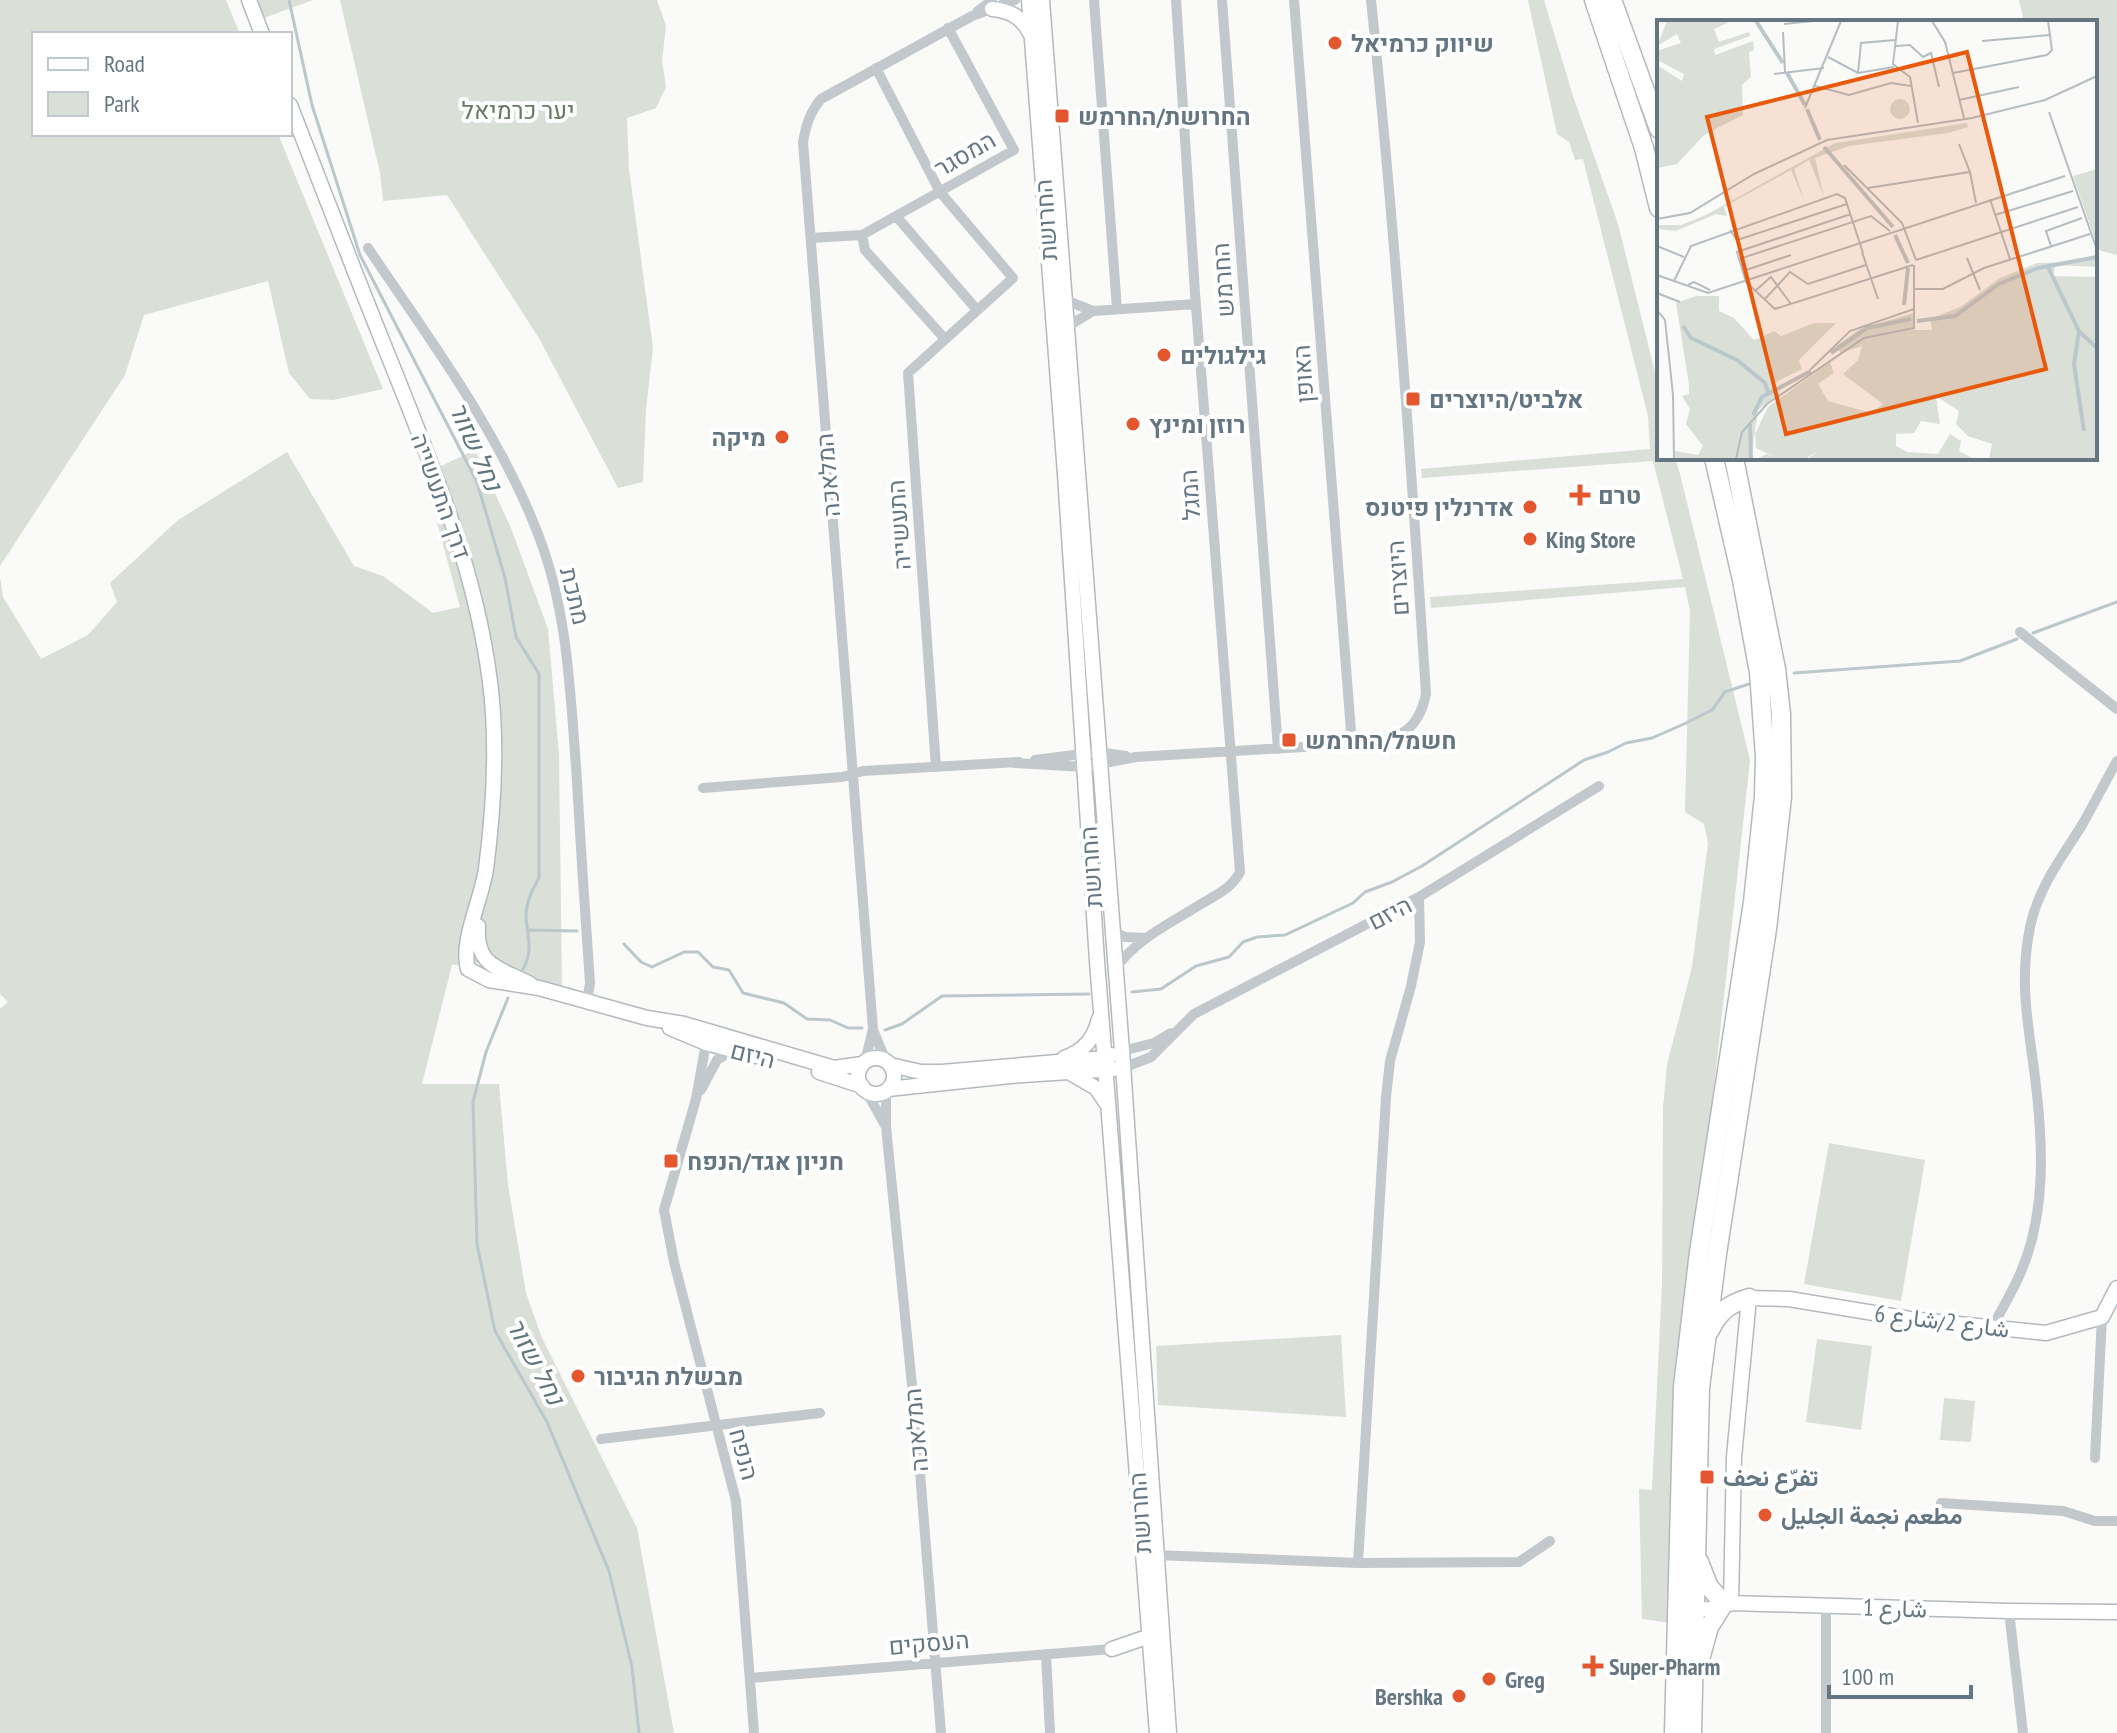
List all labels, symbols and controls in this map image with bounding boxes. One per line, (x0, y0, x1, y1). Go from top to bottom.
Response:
inset map (1657, 20, 2097, 460)
place label: שיווק כרמיאל (1351, 28, 1494, 59)
legend (32, 32, 292, 136)
marker: שיווק כרמיאל (1326, 34, 1344, 52)
text: Road (104, 48, 145, 79)
text: Park (104, 88, 140, 119)
park label: יער כרמיאל (462, 95, 574, 126)
place label: החרושת/החרמש (1078, 101, 1251, 132)
marker: החרושת/החרמש (1053, 107, 1071, 125)
street label: המסגר (929, 124, 1001, 184)
street label: החרושת (1028, 178, 1064, 262)
street label: החרמש (1205, 242, 1241, 318)
place label: גילגולים (1180, 340, 1267, 371)
street label: האופן (1285, 344, 1321, 404)
marker: גילגולים (1155, 346, 1173, 364)
place label: אלביט/היוצרים (1429, 384, 1583, 415)
marker: אלביט/היוצרים (1404, 390, 1422, 408)
water label: נחל שזור (442, 396, 511, 497)
place label: רוזן ומינץ (1149, 409, 1245, 440)
marker: רוזן ומינץ (1124, 415, 1142, 433)
place label: מיקה (711, 422, 766, 453)
marker: מיקה (773, 428, 791, 446)
street label: דרך התעשייה (404, 429, 478, 563)
street label: המלאכה (809, 432, 847, 518)
street label: המגל (1173, 469, 1207, 521)
street label: התעשייה (880, 479, 918, 571)
place label: טרם (1598, 480, 1641, 511)
marker: טרם (1569, 484, 1591, 506)
place label: אדרנלין פיטנס (1365, 492, 1514, 523)
marker: אדרנלין פיטנס (1521, 498, 1539, 516)
place label: King Store (1546, 524, 1636, 555)
marker: King Store (1521, 530, 1539, 548)
street label: היוצרים (1380, 539, 1416, 617)
street label: מתכת (553, 564, 597, 628)
place label: חשמל/החרמש (1305, 725, 1457, 756)
marker: חשמל/החרמש (1280, 731, 1298, 749)
street label: החרושת (1073, 825, 1109, 909)
street label: היזם (1363, 889, 1417, 937)
street label: היזם (727, 1035, 779, 1075)
place label: חניון אגד/הנפח (687, 1146, 844, 1177)
marker: חניון אגד/הנפח (662, 1152, 680, 1170)
street label: شارع 2/شارع 6 (1873, 1297, 2011, 1346)
water label: נחל שזור (499, 1312, 573, 1412)
place label: מבשלת הגיבור (594, 1361, 743, 1392)
marker: מבשלת הגיבור (569, 1367, 587, 1385)
street label: המלאכה (897, 1387, 935, 1473)
street label: הנפח (722, 1425, 766, 1483)
place label: تفرّع نحف (1723, 1462, 1818, 1494)
marker: تفرّع نحف (1698, 1468, 1716, 1486)
street label: החרושת (1122, 1471, 1158, 1555)
place label: مطعم نجمة الجليل (1781, 1500, 1963, 1532)
marker: مطعم نجمة الجليل (1756, 1506, 1774, 1524)
street label: شارع 1 (1862, 1591, 1928, 1626)
street label: העסקים (887, 1624, 971, 1662)
scale bar (1829, 1649, 1971, 1699)
place label: Super-Pharm (1609, 1651, 1721, 1682)
marker: Super-Pharm (1584, 1657, 1602, 1675)
text: 100 m (1841, 1661, 1894, 1692)
place label: Greg (1505, 1664, 1545, 1695)
marker: Greg (1480, 1670, 1498, 1688)
place label: Bershka (1375, 1681, 1443, 1712)
marker: Bershka (1450, 1687, 1468, 1705)

